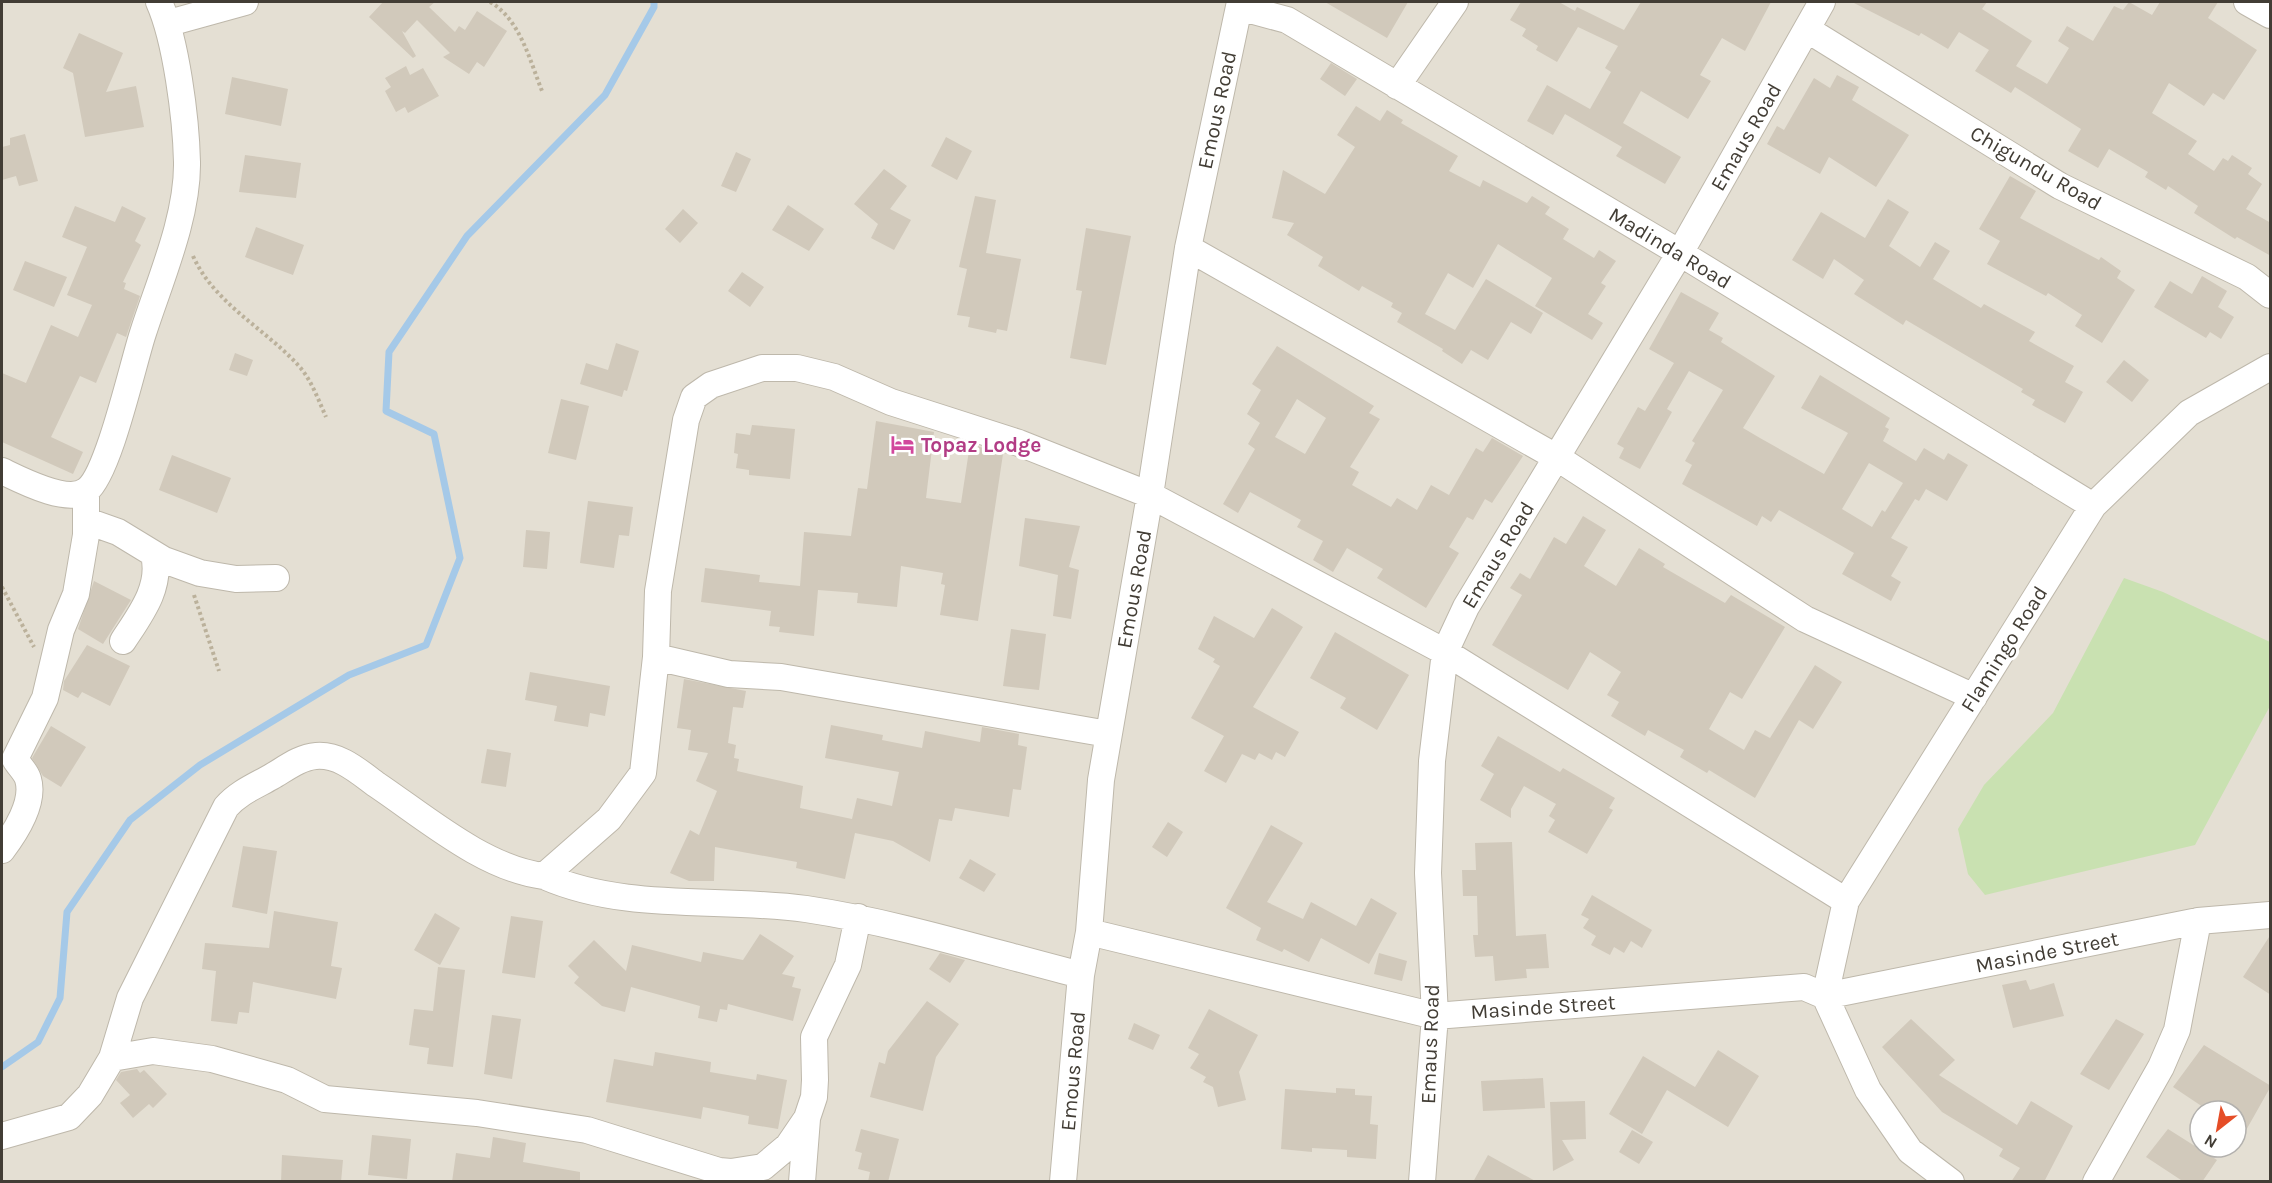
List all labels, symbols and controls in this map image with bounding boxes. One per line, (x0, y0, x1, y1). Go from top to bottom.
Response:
street label: Emous Road (1193, 49, 1241, 171)
street label: Emaus Road (1706, 79, 1786, 195)
street label: Chigundu Road (1966, 121, 2106, 215)
street label: Madinda Road (1605, 202, 1735, 294)
hotel icon: Topaz Lodge (890, 432, 916, 458)
place label: Topaz Lodge (921, 433, 1041, 457)
street label: Emaus Road (1457, 497, 1539, 613)
street label: Emous Road (1112, 528, 1156, 650)
street label: Flamingo Road (1956, 582, 2052, 716)
street label: Masinde Street (1973, 926, 2121, 978)
street label: Emaus Road (1416, 984, 1444, 1104)
street label: Masinde Street (1470, 990, 1616, 1024)
street label: Emous Road (1056, 1010, 1090, 1132)
north arrow (2188, 1099, 2248, 1159)
text: N (2201, 1130, 2220, 1153)

